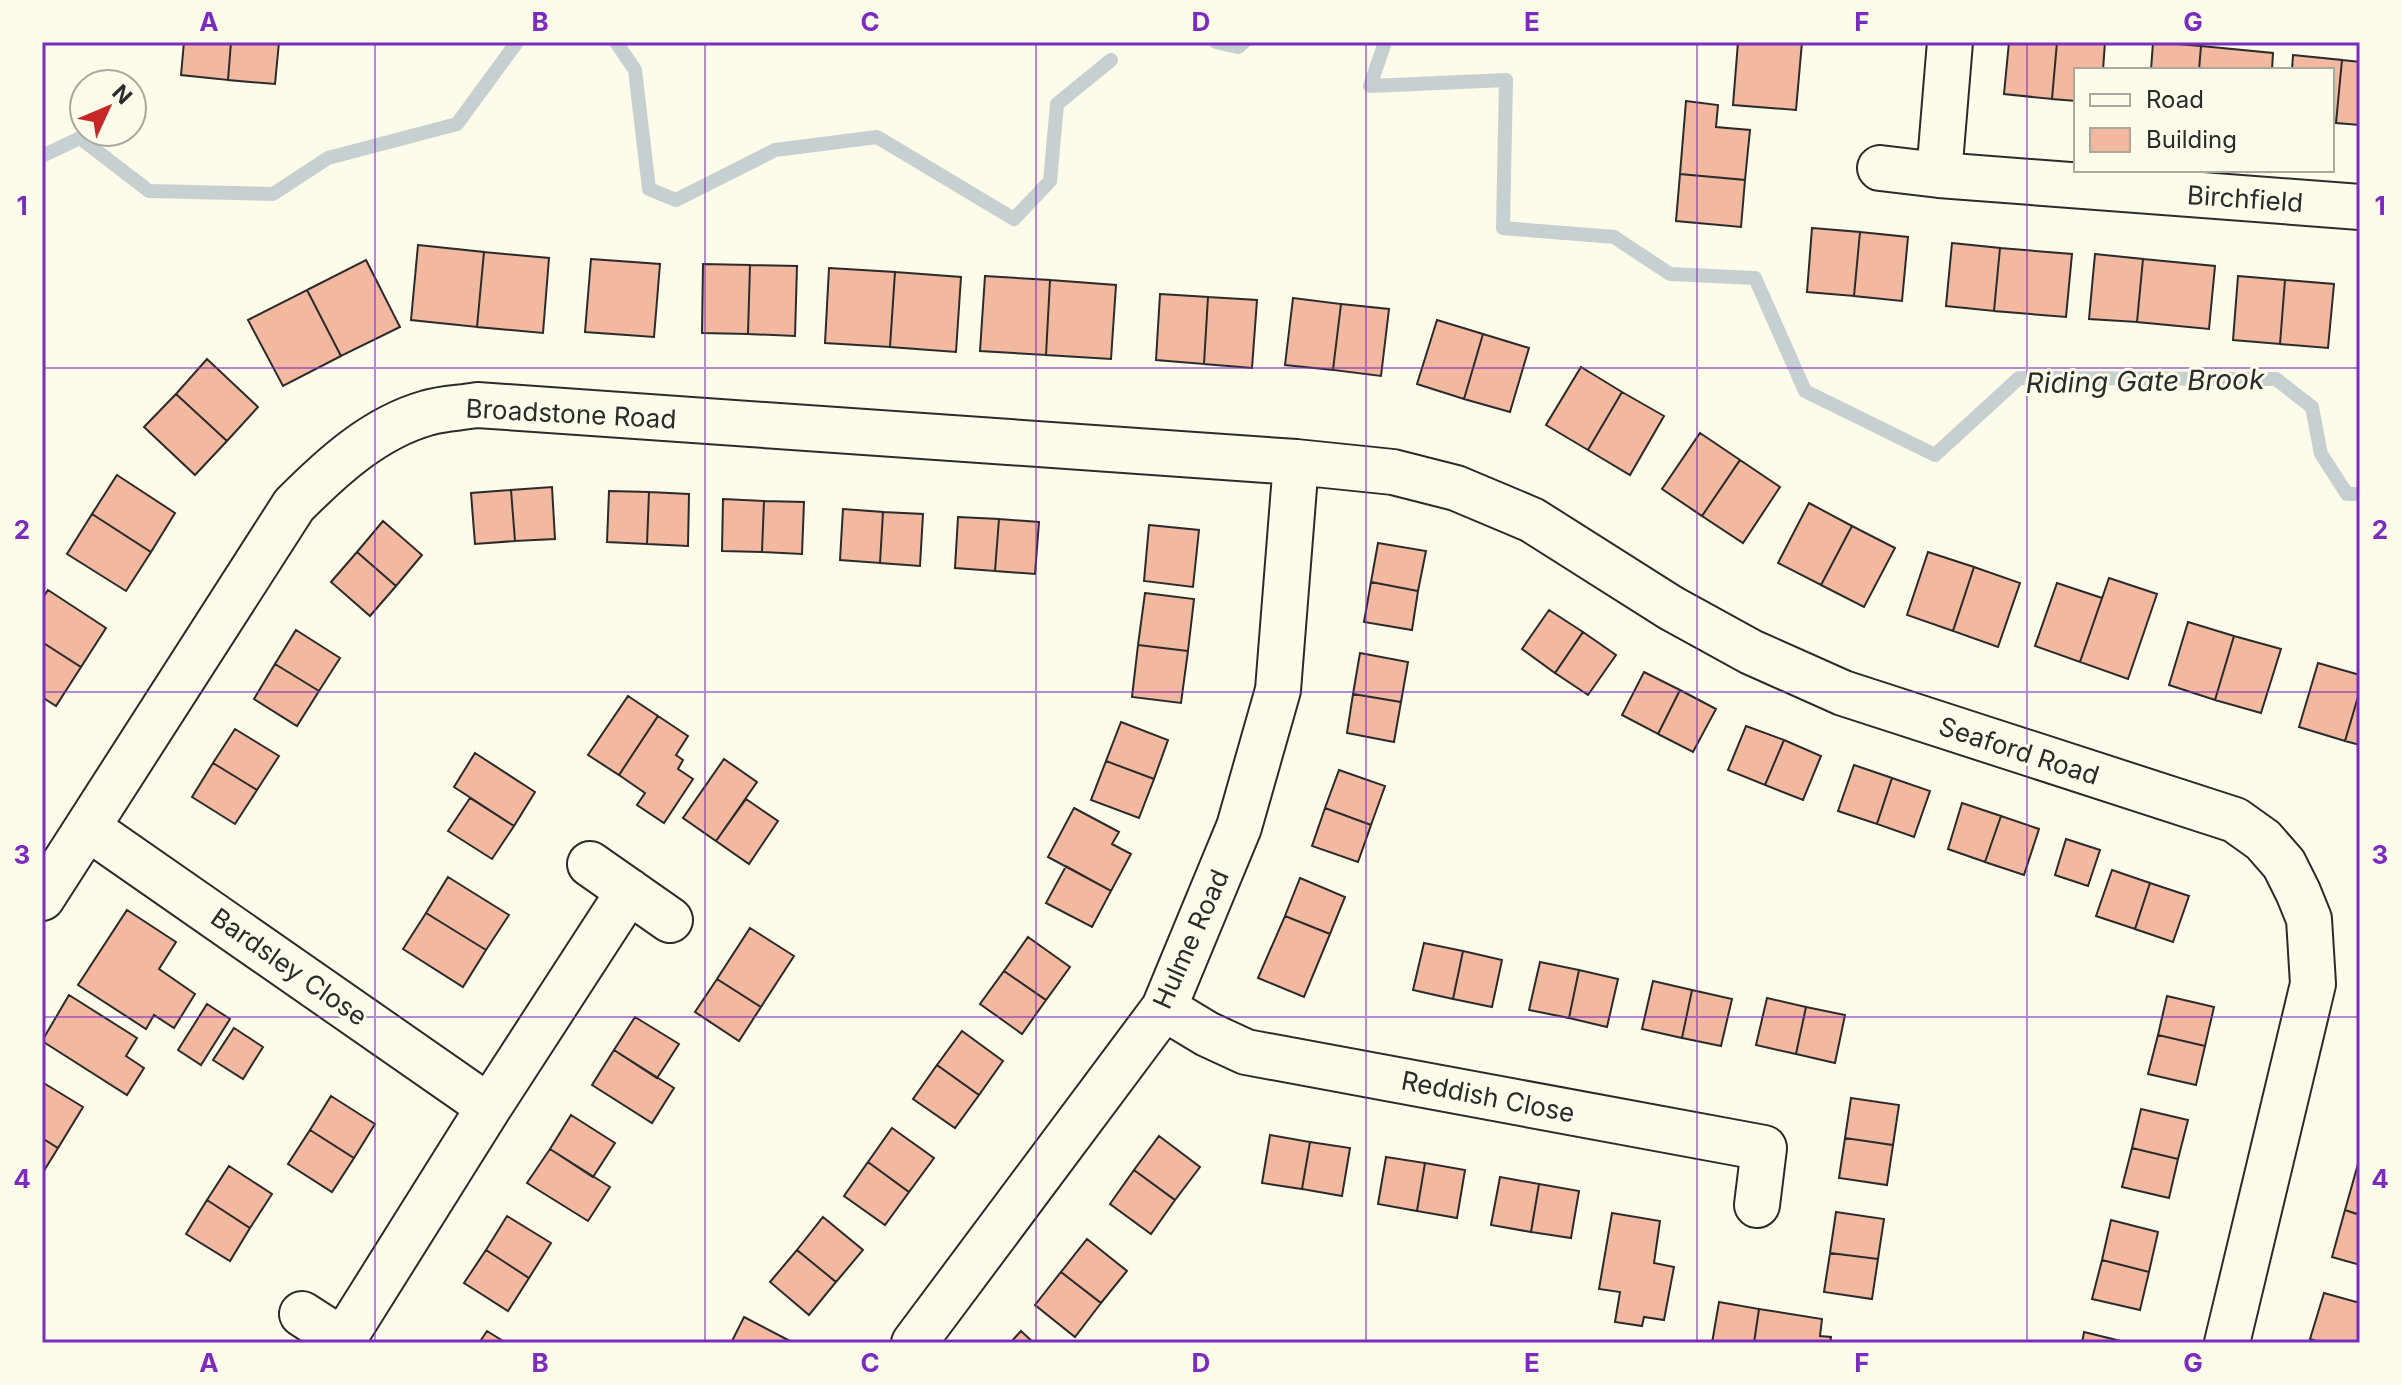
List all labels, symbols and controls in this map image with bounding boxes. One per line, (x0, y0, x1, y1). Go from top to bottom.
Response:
text: A (199, 6, 219, 37)
text: B (531, 6, 549, 37)
text: C (860, 6, 880, 37)
text: D (1192, 6, 1210, 37)
text: E (1524, 6, 1540, 37)
text: F (1854, 6, 1870, 37)
text: G (2183, 6, 2203, 37)
north arrow (68, 68, 148, 148)
legend (2074, 68, 2334, 172)
text: N (107, 79, 138, 109)
text: Road (2146, 85, 2204, 114)
text: Building (2146, 125, 2237, 154)
street label: Birchfield (2186, 179, 2304, 218)
text: 1 (16, 190, 28, 221)
text: 1 (2374, 190, 2386, 221)
water label: Riding Gate Brook (2025, 362, 2265, 400)
street label: Broadstone Road (465, 393, 677, 434)
text: 2 (14, 514, 30, 545)
text: 2 (2372, 514, 2388, 545)
street label: Seaford Road (1935, 710, 2103, 791)
text: 3 (14, 839, 30, 870)
text: 3 (2372, 839, 2388, 870)
street label: Hulme Road (1146, 864, 1235, 1013)
street label: Bardsley Close (205, 901, 373, 1032)
street label: Reddish Close (1399, 1065, 1577, 1128)
text: 4 (13, 1163, 31, 1194)
text: 4 (2371, 1163, 2389, 1194)
text: A (199, 1347, 219, 1378)
text: B (531, 1347, 549, 1378)
text: C (860, 1347, 880, 1378)
text: D (1192, 1347, 1210, 1378)
text: E (1524, 1347, 1540, 1378)
text: F (1854, 1347, 1870, 1378)
text: G (2183, 1347, 2203, 1378)

